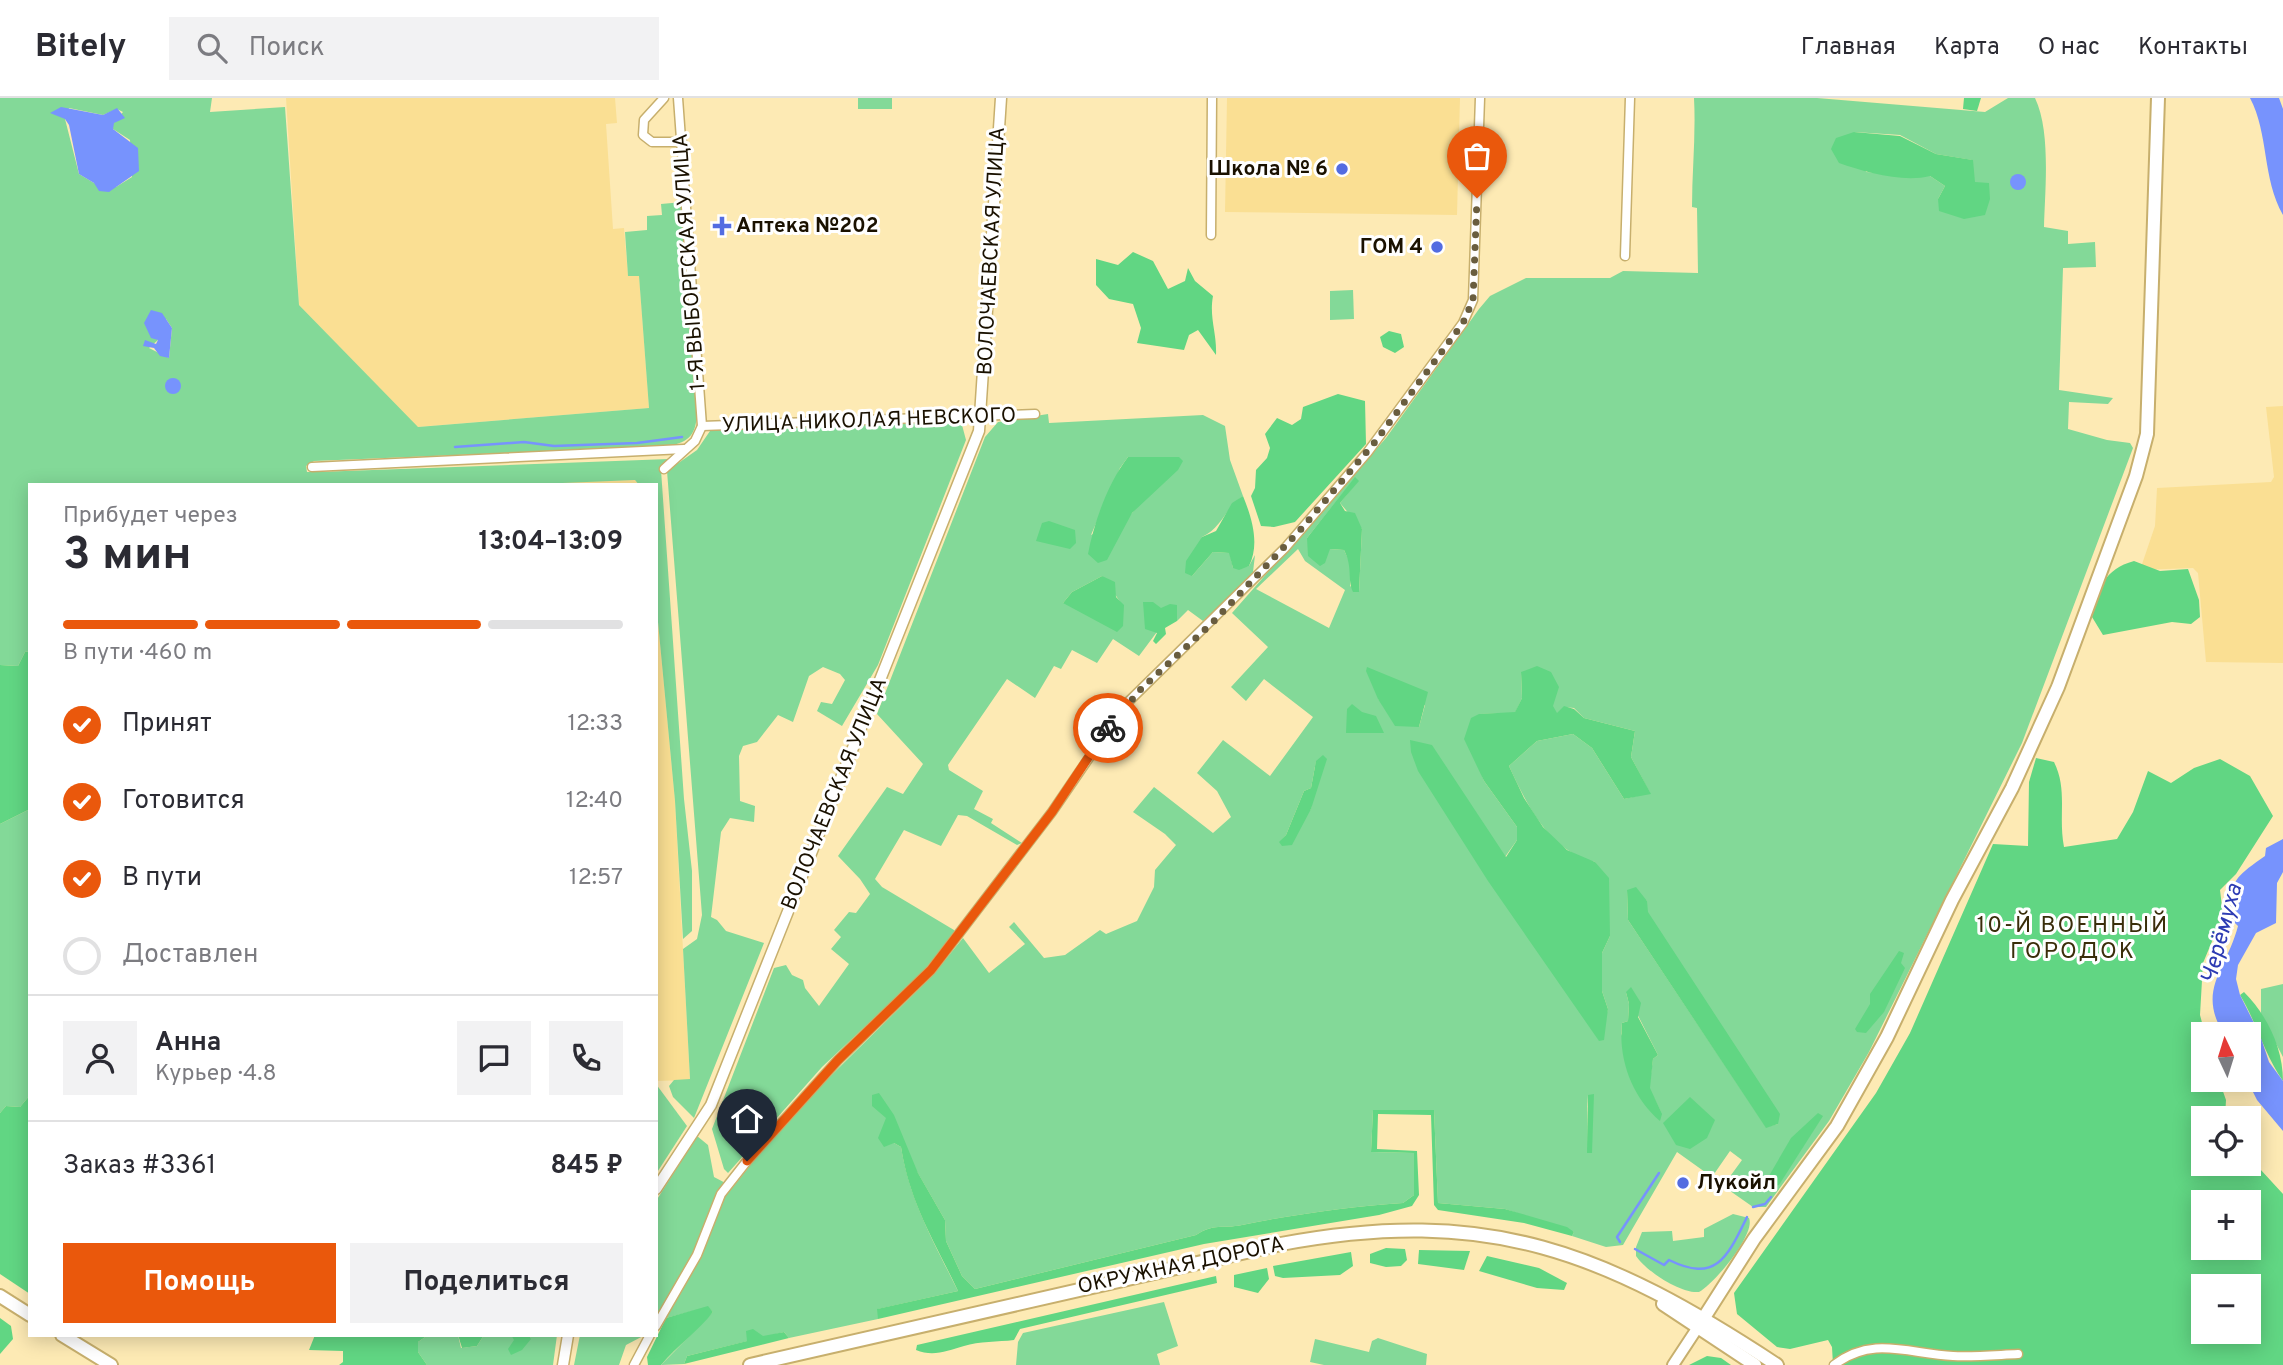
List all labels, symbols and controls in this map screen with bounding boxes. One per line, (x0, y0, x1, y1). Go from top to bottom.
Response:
search box (169, 17, 659, 80)
text: Bitely (35, 27, 127, 69)
icon: search (193, 29, 231, 67)
text: Поиск (249, 32, 325, 65)
text: Главная (1801, 33, 1896, 63)
text: Карта (1934, 33, 2000, 63)
text: О нас (2038, 33, 2100, 63)
text: Контакты (2138, 33, 2248, 63)
street label: ВОЛОЧАЕВСКАЯ УЛИЦА (972, 126, 1012, 376)
pin (1447, 126, 1507, 198)
street label: 1-Я ВЫБОРГСКАЯ УЛИЦА (668, 133, 712, 391)
icon: bag (1458, 137, 1496, 175)
place label: Школа № 6 (1208, 156, 1328, 183)
marker: Школа № 6 (1334, 161, 1350, 177)
place label: Аптека №202 (736, 213, 879, 240)
marker: Аптека №202 (714, 218, 730, 234)
place label: ГОМ 4 (1360, 234, 1423, 261)
marker: ГОМ 4 (1429, 239, 1445, 255)
street label: УЛИЦА НИКОЛАЯ НЕВСКОГО (721, 402, 1017, 440)
text: Прибудет через (63, 502, 238, 531)
text: 13:04–13:09 (478, 526, 623, 559)
text: 3 мин (63, 527, 192, 586)
text: В пути · 460 m (63, 639, 212, 668)
street label: ВОЛОЧАЕВСКАЯ УЛИЦА (776, 674, 894, 914)
courier (1073, 693, 1143, 763)
icon: check (63, 706, 101, 744)
text: Принят (122, 708, 212, 741)
icon: bike (1089, 709, 1127, 747)
text: 12:33 (567, 710, 623, 739)
icon: check (63, 783, 101, 821)
text: Готовится (122, 785, 245, 818)
text: 12:40 (566, 787, 623, 816)
icon: check (63, 860, 101, 898)
text: В пути (122, 862, 202, 895)
text: 12:57 (569, 864, 623, 893)
water label: Черёмуха (2196, 881, 2250, 987)
district label: 10-Й ВОЕННЫЙ ГОРОДОК (1977, 910, 2169, 967)
text: Доставлен (122, 939, 258, 972)
button: person (63, 1021, 137, 1095)
button: chat (457, 1021, 531, 1095)
button: phone (549, 1021, 623, 1095)
north arrow (2191, 1022, 2261, 1092)
map controls (2191, 1022, 2261, 1344)
text: Анна (155, 1027, 221, 1060)
text: Курьер · 4.8 (155, 1060, 277, 1089)
pin (717, 1089, 777, 1161)
icon: home (728, 1100, 766, 1138)
button: locate (2191, 1106, 2261, 1176)
text: Заказ #3361 (63, 1150, 216, 1183)
text: 845 ₽ (550, 1150, 623, 1183)
place label: Лукойл (1697, 1170, 1776, 1197)
marker: Лукойл (1675, 1175, 1691, 1191)
button: + (2191, 1190, 2261, 1260)
street label: ОКРУЖНАЯ ДОРОГА (1075, 1231, 1287, 1301)
button: Помощь (63, 1243, 336, 1323)
button: Поделиться (350, 1243, 623, 1323)
button: − (2191, 1274, 2261, 1344)

